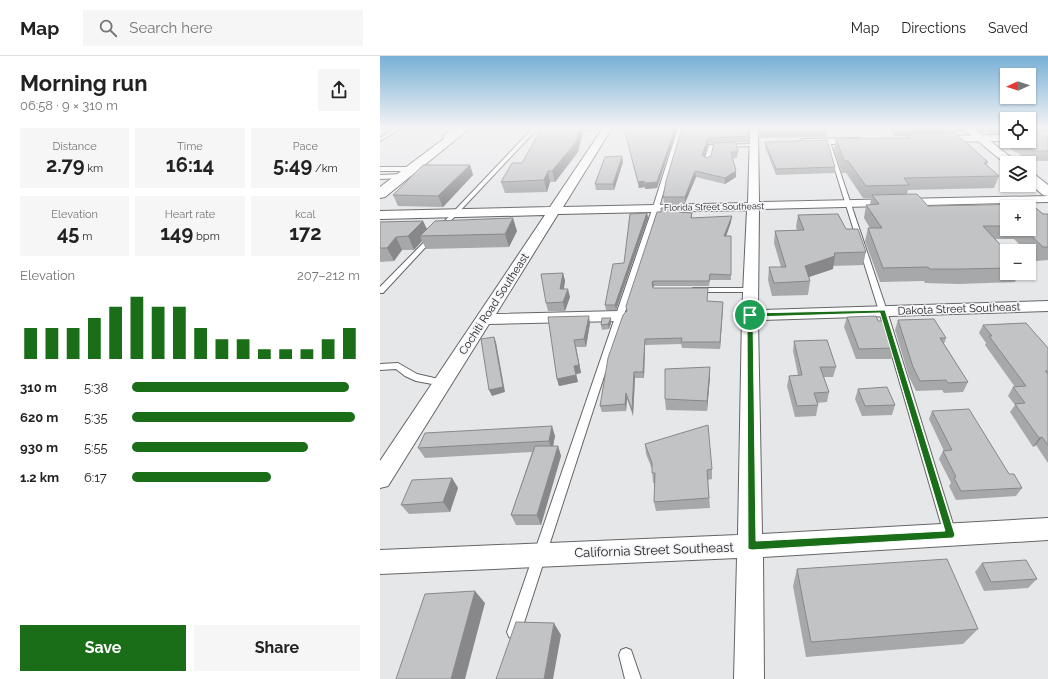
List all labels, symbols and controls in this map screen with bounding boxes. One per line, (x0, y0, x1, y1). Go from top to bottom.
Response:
search box (83, 10, 363, 46)
text: Map (20, 17, 59, 39)
icon: search (97, 17, 119, 39)
text: Search here (129, 19, 213, 37)
text: Map (851, 20, 879, 36)
text: Directions (901, 20, 966, 36)
text: Saved (988, 20, 1028, 36)
north arrow (1000, 68, 1036, 104)
map controls (1000, 68, 1036, 280)
button: share (318, 69, 360, 111)
text: Morning run (20, 70, 148, 96)
text: 06:58 · 9 × 310 m (20, 98, 118, 113)
button: locate (1000, 112, 1036, 148)
text: Distance (53, 140, 97, 153)
text: Time (177, 140, 203, 153)
text: Pace (293, 140, 318, 153)
text: 2.79 (46, 153, 84, 177)
text: 16:14 (166, 153, 214, 177)
text: 5:49 (273, 153, 312, 177)
button: layers (1000, 156, 1036, 192)
text: km (84, 162, 103, 175)
text: /km (312, 162, 338, 175)
button: + (1000, 200, 1036, 236)
street label: Florida Street Southeast (664, 201, 764, 213)
text: Elevation (51, 208, 98, 221)
text: Heart rate (165, 208, 215, 221)
text: kcal (295, 208, 316, 221)
text: 45 (57, 221, 79, 245)
text: 149 (160, 221, 193, 245)
text: 172 (289, 221, 322, 245)
text: m (79, 230, 92, 243)
text: bpm (193, 230, 220, 243)
button: − (1000, 244, 1036, 280)
street label: Cochiti Road Southeast (456, 251, 532, 357)
text: Elevation (20, 268, 75, 283)
text: 207–212 m (297, 268, 360, 283)
pin (733, 298, 767, 332)
street label: Dakota Street Southeast (897, 300, 1021, 318)
icon: arrive (739, 304, 761, 326)
text: 310 m (20, 380, 57, 395)
text: 5:38 (84, 380, 108, 395)
text: 620 m (20, 410, 58, 425)
text: 5:35 (84, 410, 108, 425)
text: 930 m (20, 440, 58, 455)
text: 5:55 (84, 440, 108, 455)
text: 1.2 km (20, 470, 59, 485)
text: 6:17 (84, 470, 107, 485)
street label: California Street Southeast (574, 540, 735, 560)
button: Save (20, 625, 186, 671)
button: Share (194, 625, 360, 671)

